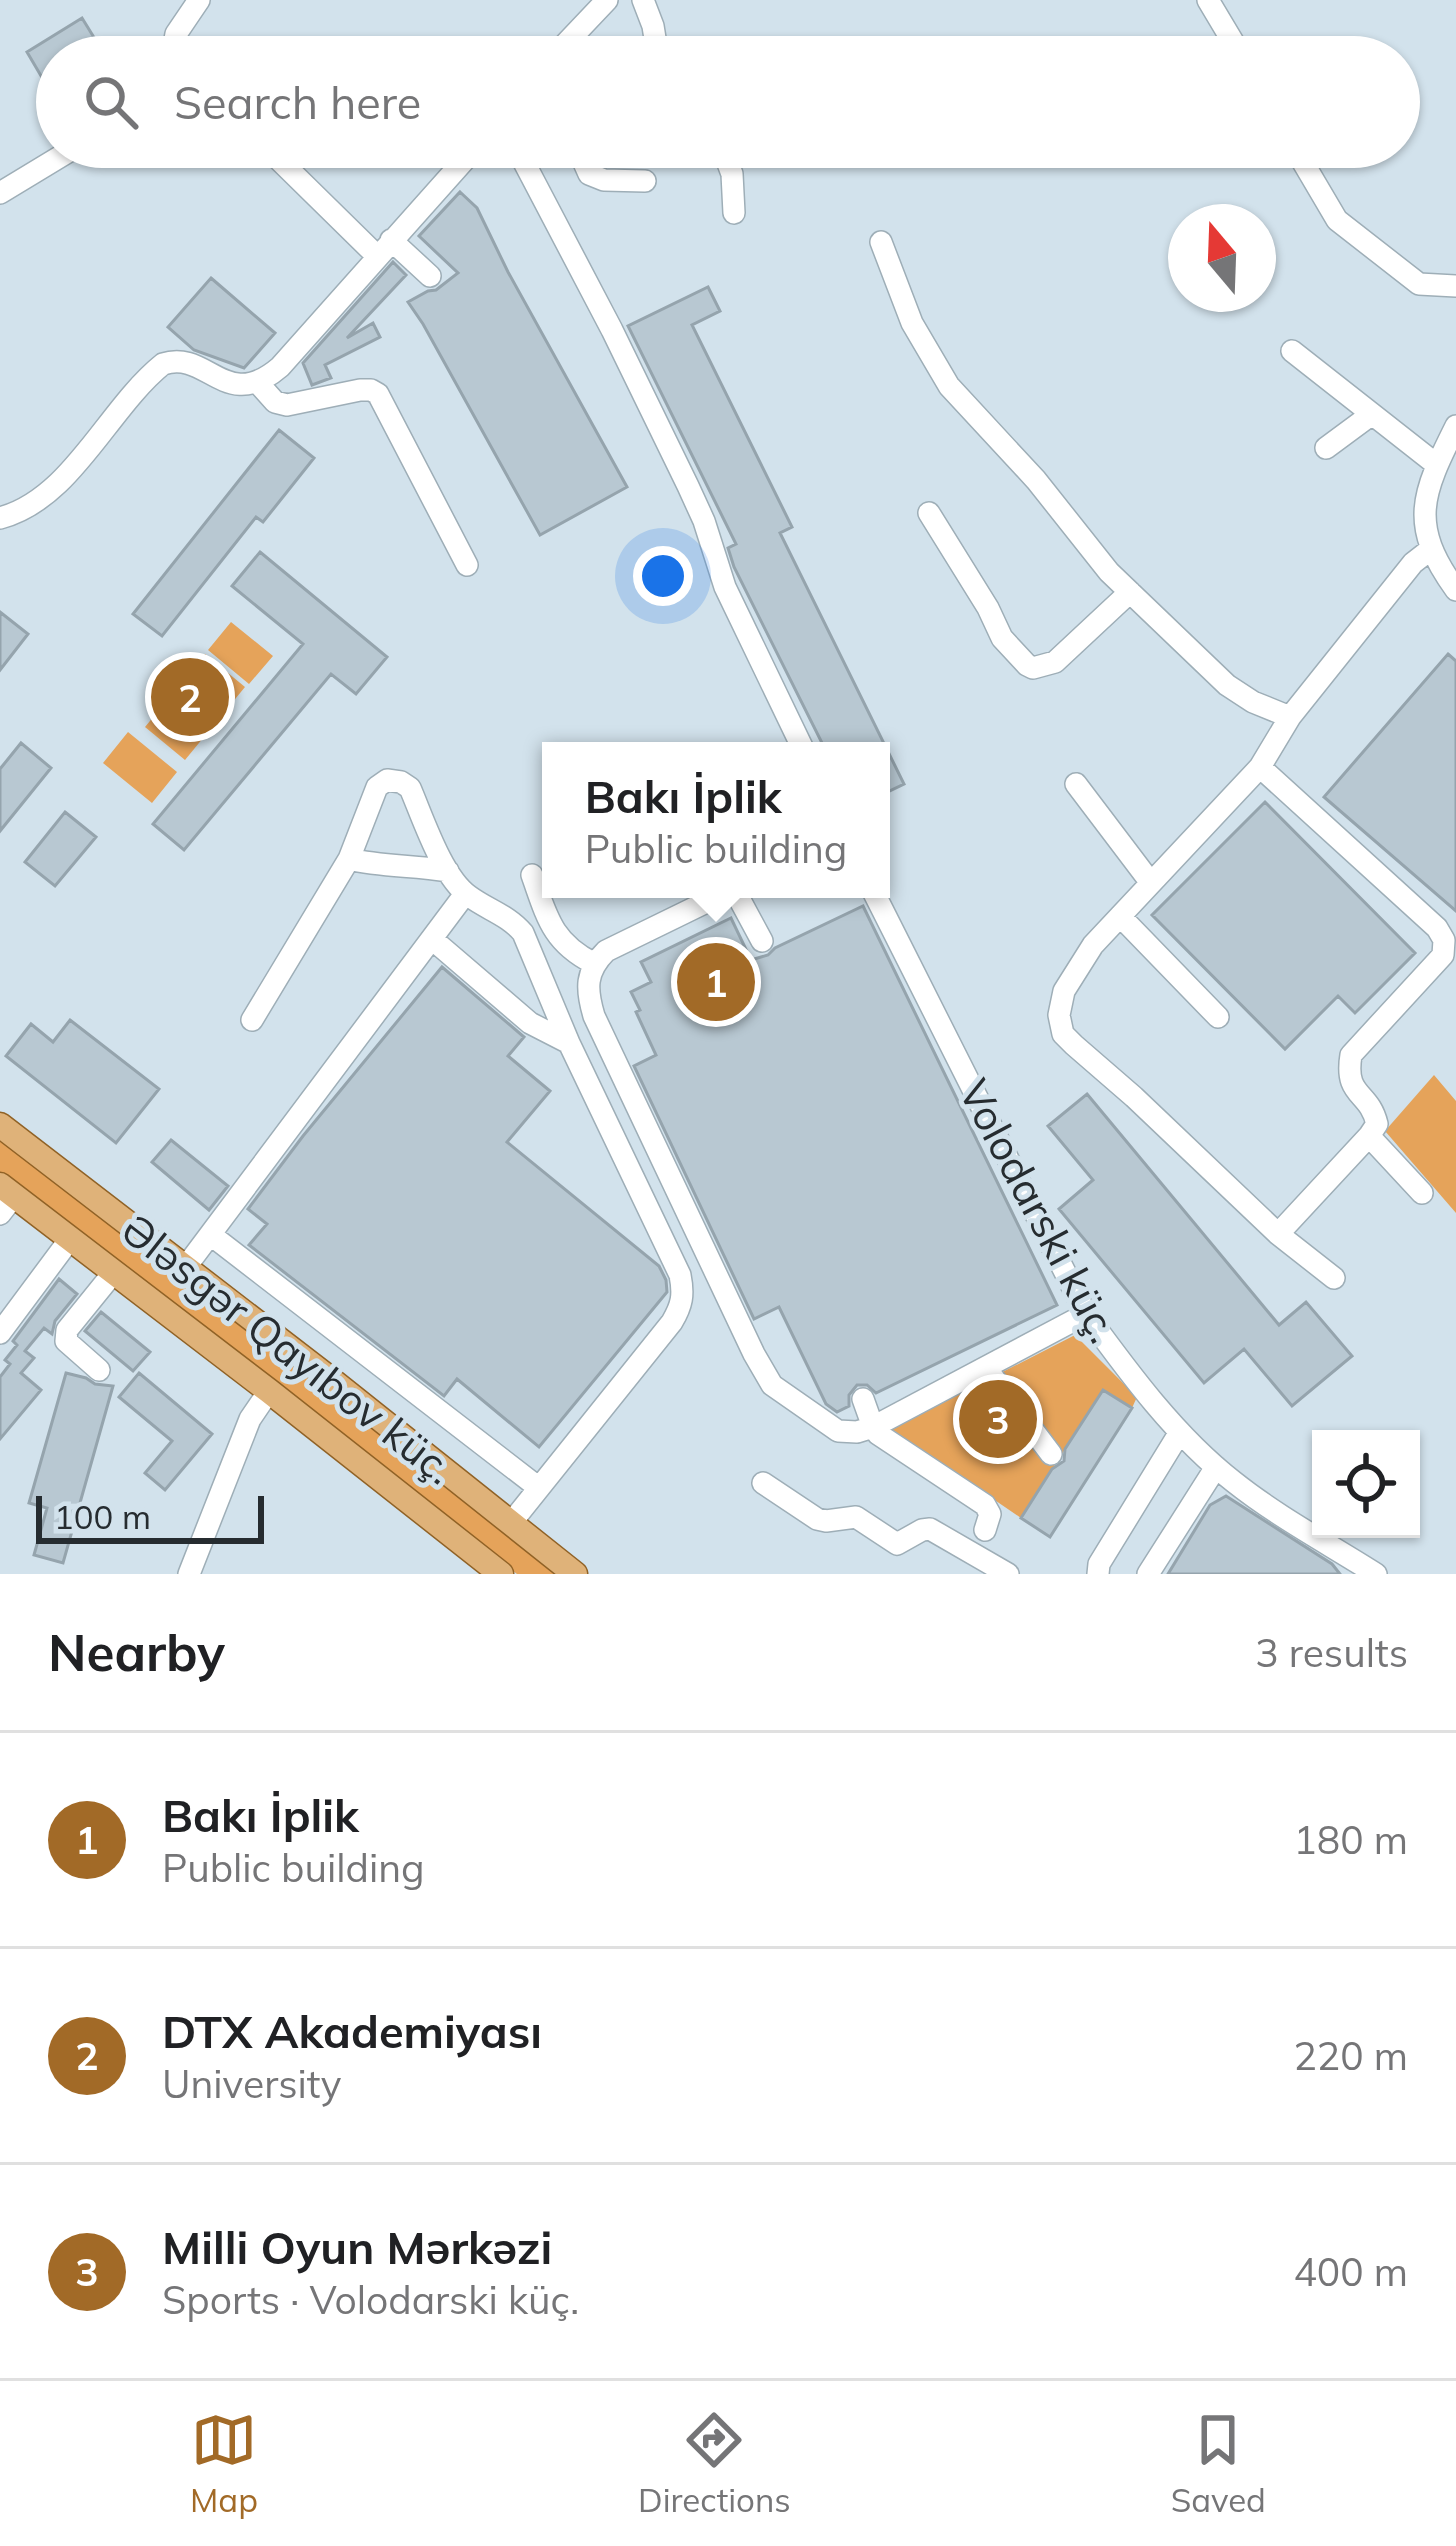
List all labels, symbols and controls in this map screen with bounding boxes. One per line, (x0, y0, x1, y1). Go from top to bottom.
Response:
search box (36, 36, 1420, 168)
icon: search (78, 69, 144, 135)
text: Search here (174, 74, 421, 130)
north arrow (1168, 204, 1276, 312)
your location (633, 546, 693, 606)
pin: 2 (151, 652, 229, 742)
popup (542, 742, 890, 898)
text: Bakı İplik (585, 768, 782, 824)
text: Public building (585, 824, 847, 873)
pin: 1 (677, 937, 755, 1027)
street label: Volodarski küç. (948, 1070, 1131, 1351)
street label: Ələsgər Qayıbov küç. (111, 1202, 465, 1495)
pin: 3 (959, 1374, 1037, 1464)
map controls (1312, 1430, 1420, 1538)
button: locate (1312, 1430, 1420, 1538)
scale bar (36, 1490, 264, 1543)
text: 100 m (54, 1496, 151, 1537)
text: Nearby (48, 1620, 225, 1684)
text: 3 results (1255, 1628, 1408, 1677)
text: Bakı İplik (162, 1787, 359, 1843)
text: 1 (75, 1815, 99, 1864)
text: 180 m (1293, 1815, 1408, 1864)
text: Public building (162, 1843, 425, 1892)
text: DTX Akademiyası (162, 2003, 542, 2059)
text: 2 (75, 2031, 99, 2080)
text: 220 m (1293, 2031, 1408, 2080)
text: University (162, 2059, 341, 2108)
text: Milli Oyun Mərkəzi (162, 2219, 552, 2275)
text: 3 (75, 2247, 99, 2296)
text: 400 m (1293, 2247, 1408, 2296)
text: Sports · Volodarski küç. (162, 2275, 579, 2324)
tab: Map (190, 2407, 258, 2520)
tab: Directions (638, 2407, 791, 2520)
tab: Saved (1171, 2407, 1266, 2520)

